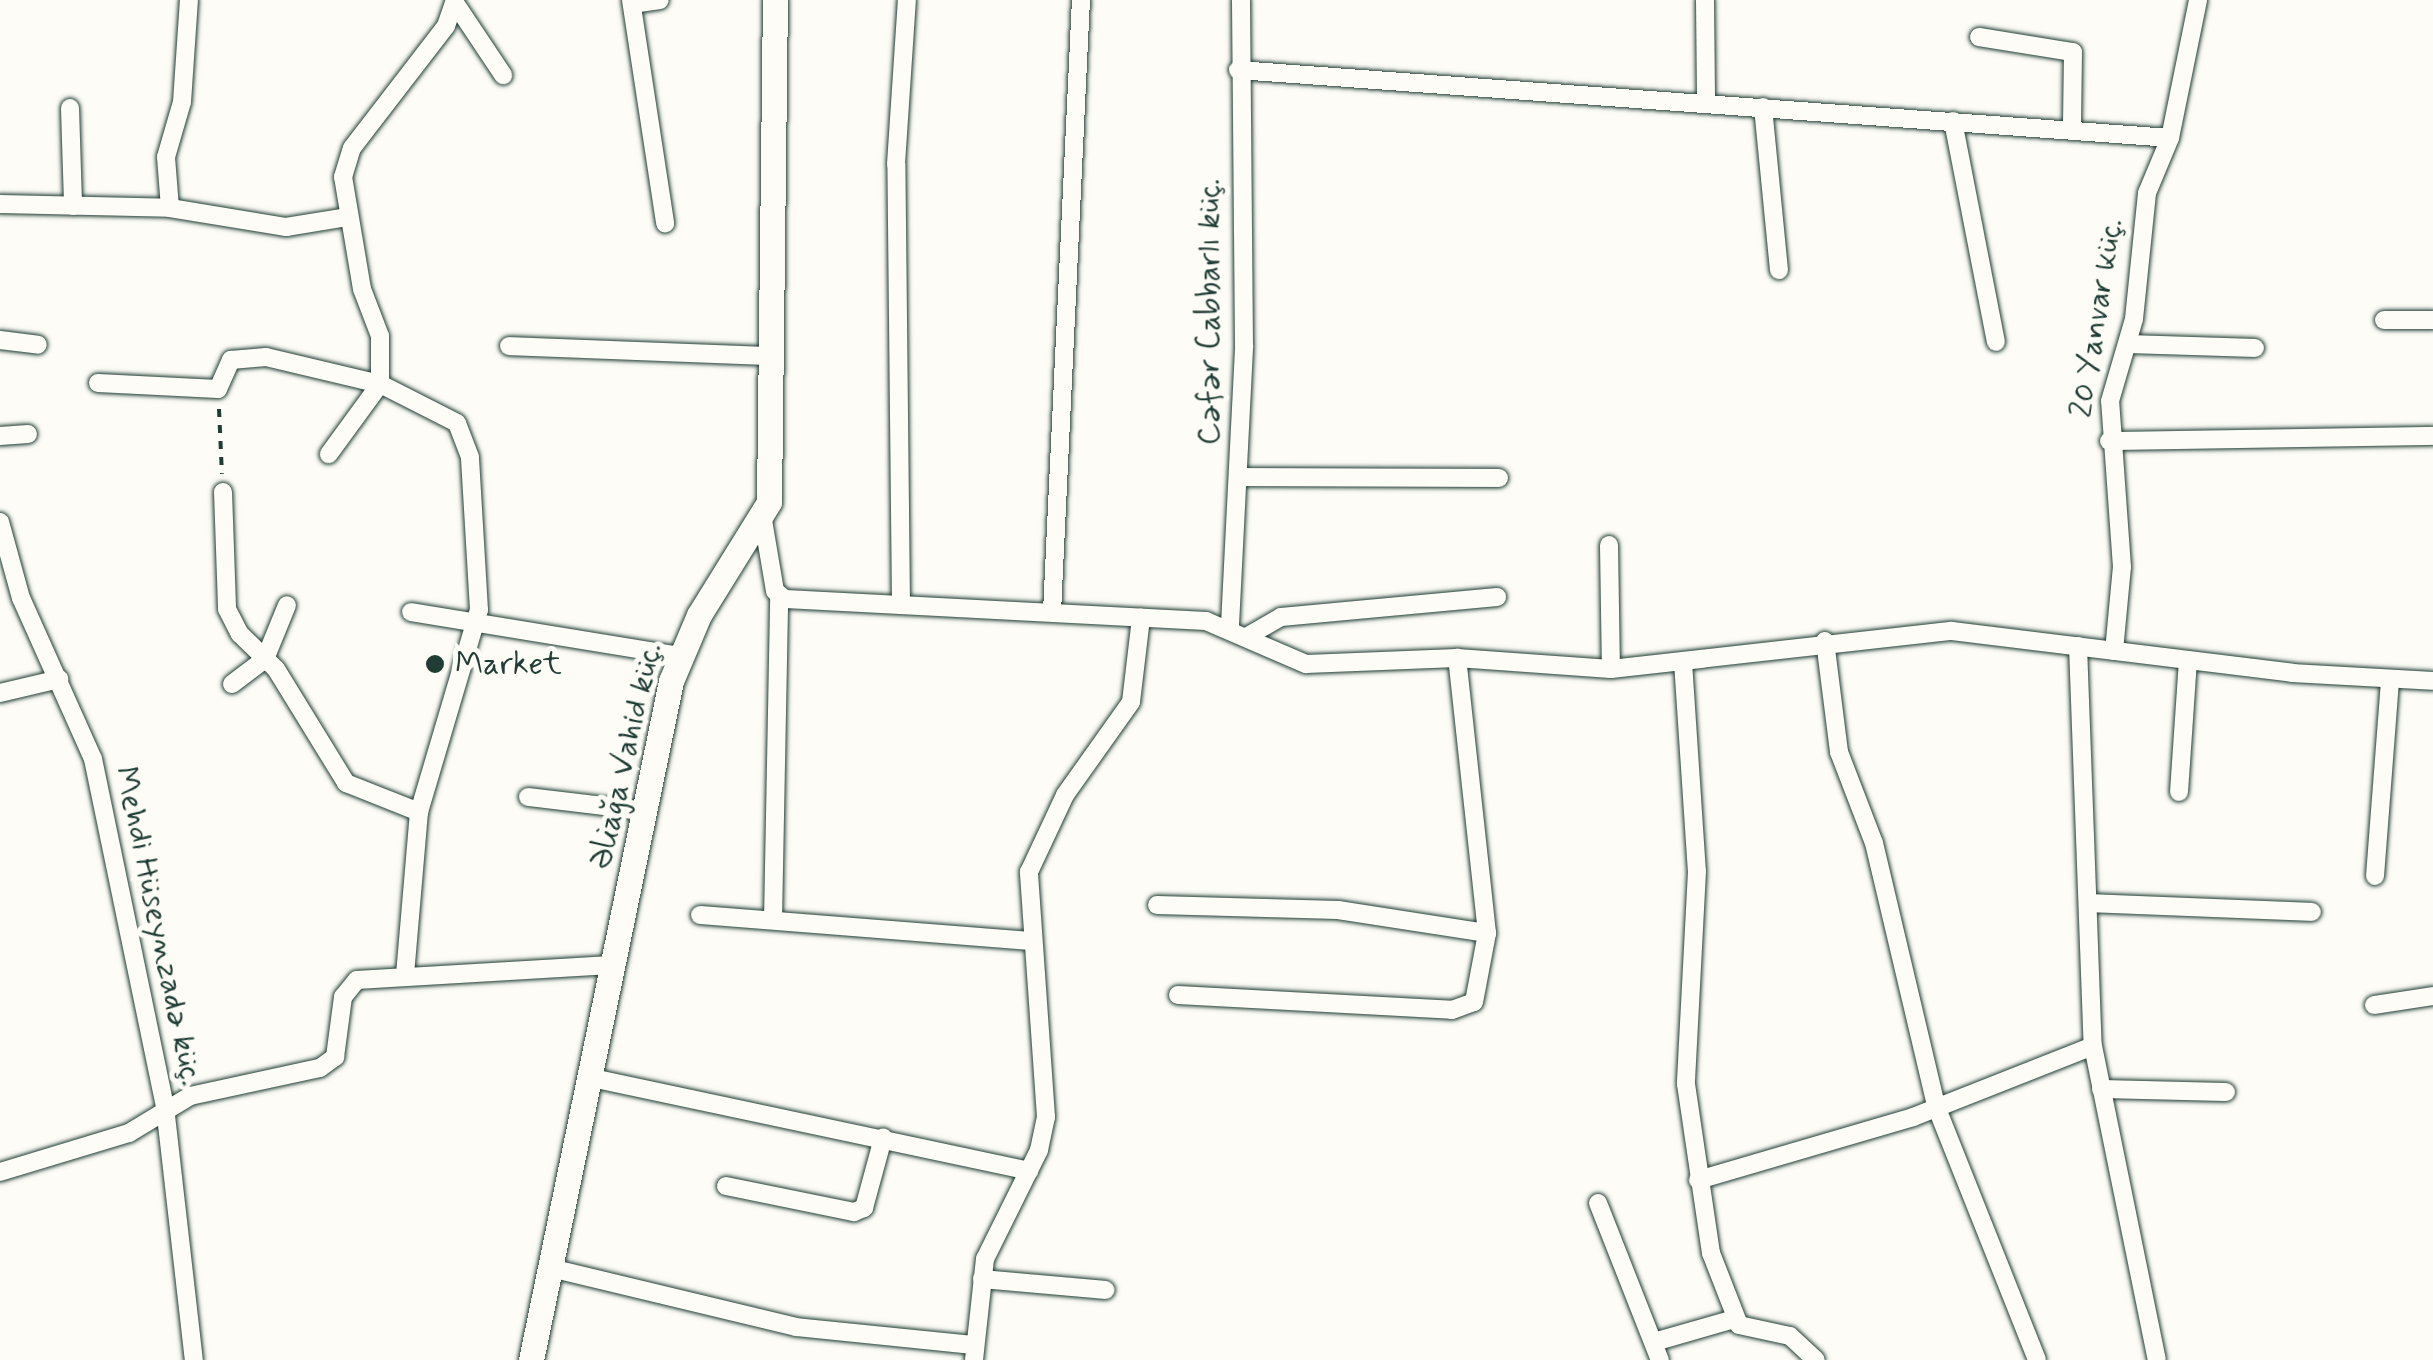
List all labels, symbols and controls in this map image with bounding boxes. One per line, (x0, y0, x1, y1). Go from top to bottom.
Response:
street label: Cəfər Cabbarlı küç. (1191, 174, 1229, 450)
street label: 20 Yanvar küç. (2062, 217, 2132, 419)
street label: Əliağa Vahid küç. (581, 639, 671, 873)
place label: Market (455, 645, 562, 683)
marker: Market (424, 653, 446, 675)
street label: Mehdi Hüseynzadə küç. (105, 763, 211, 1089)

